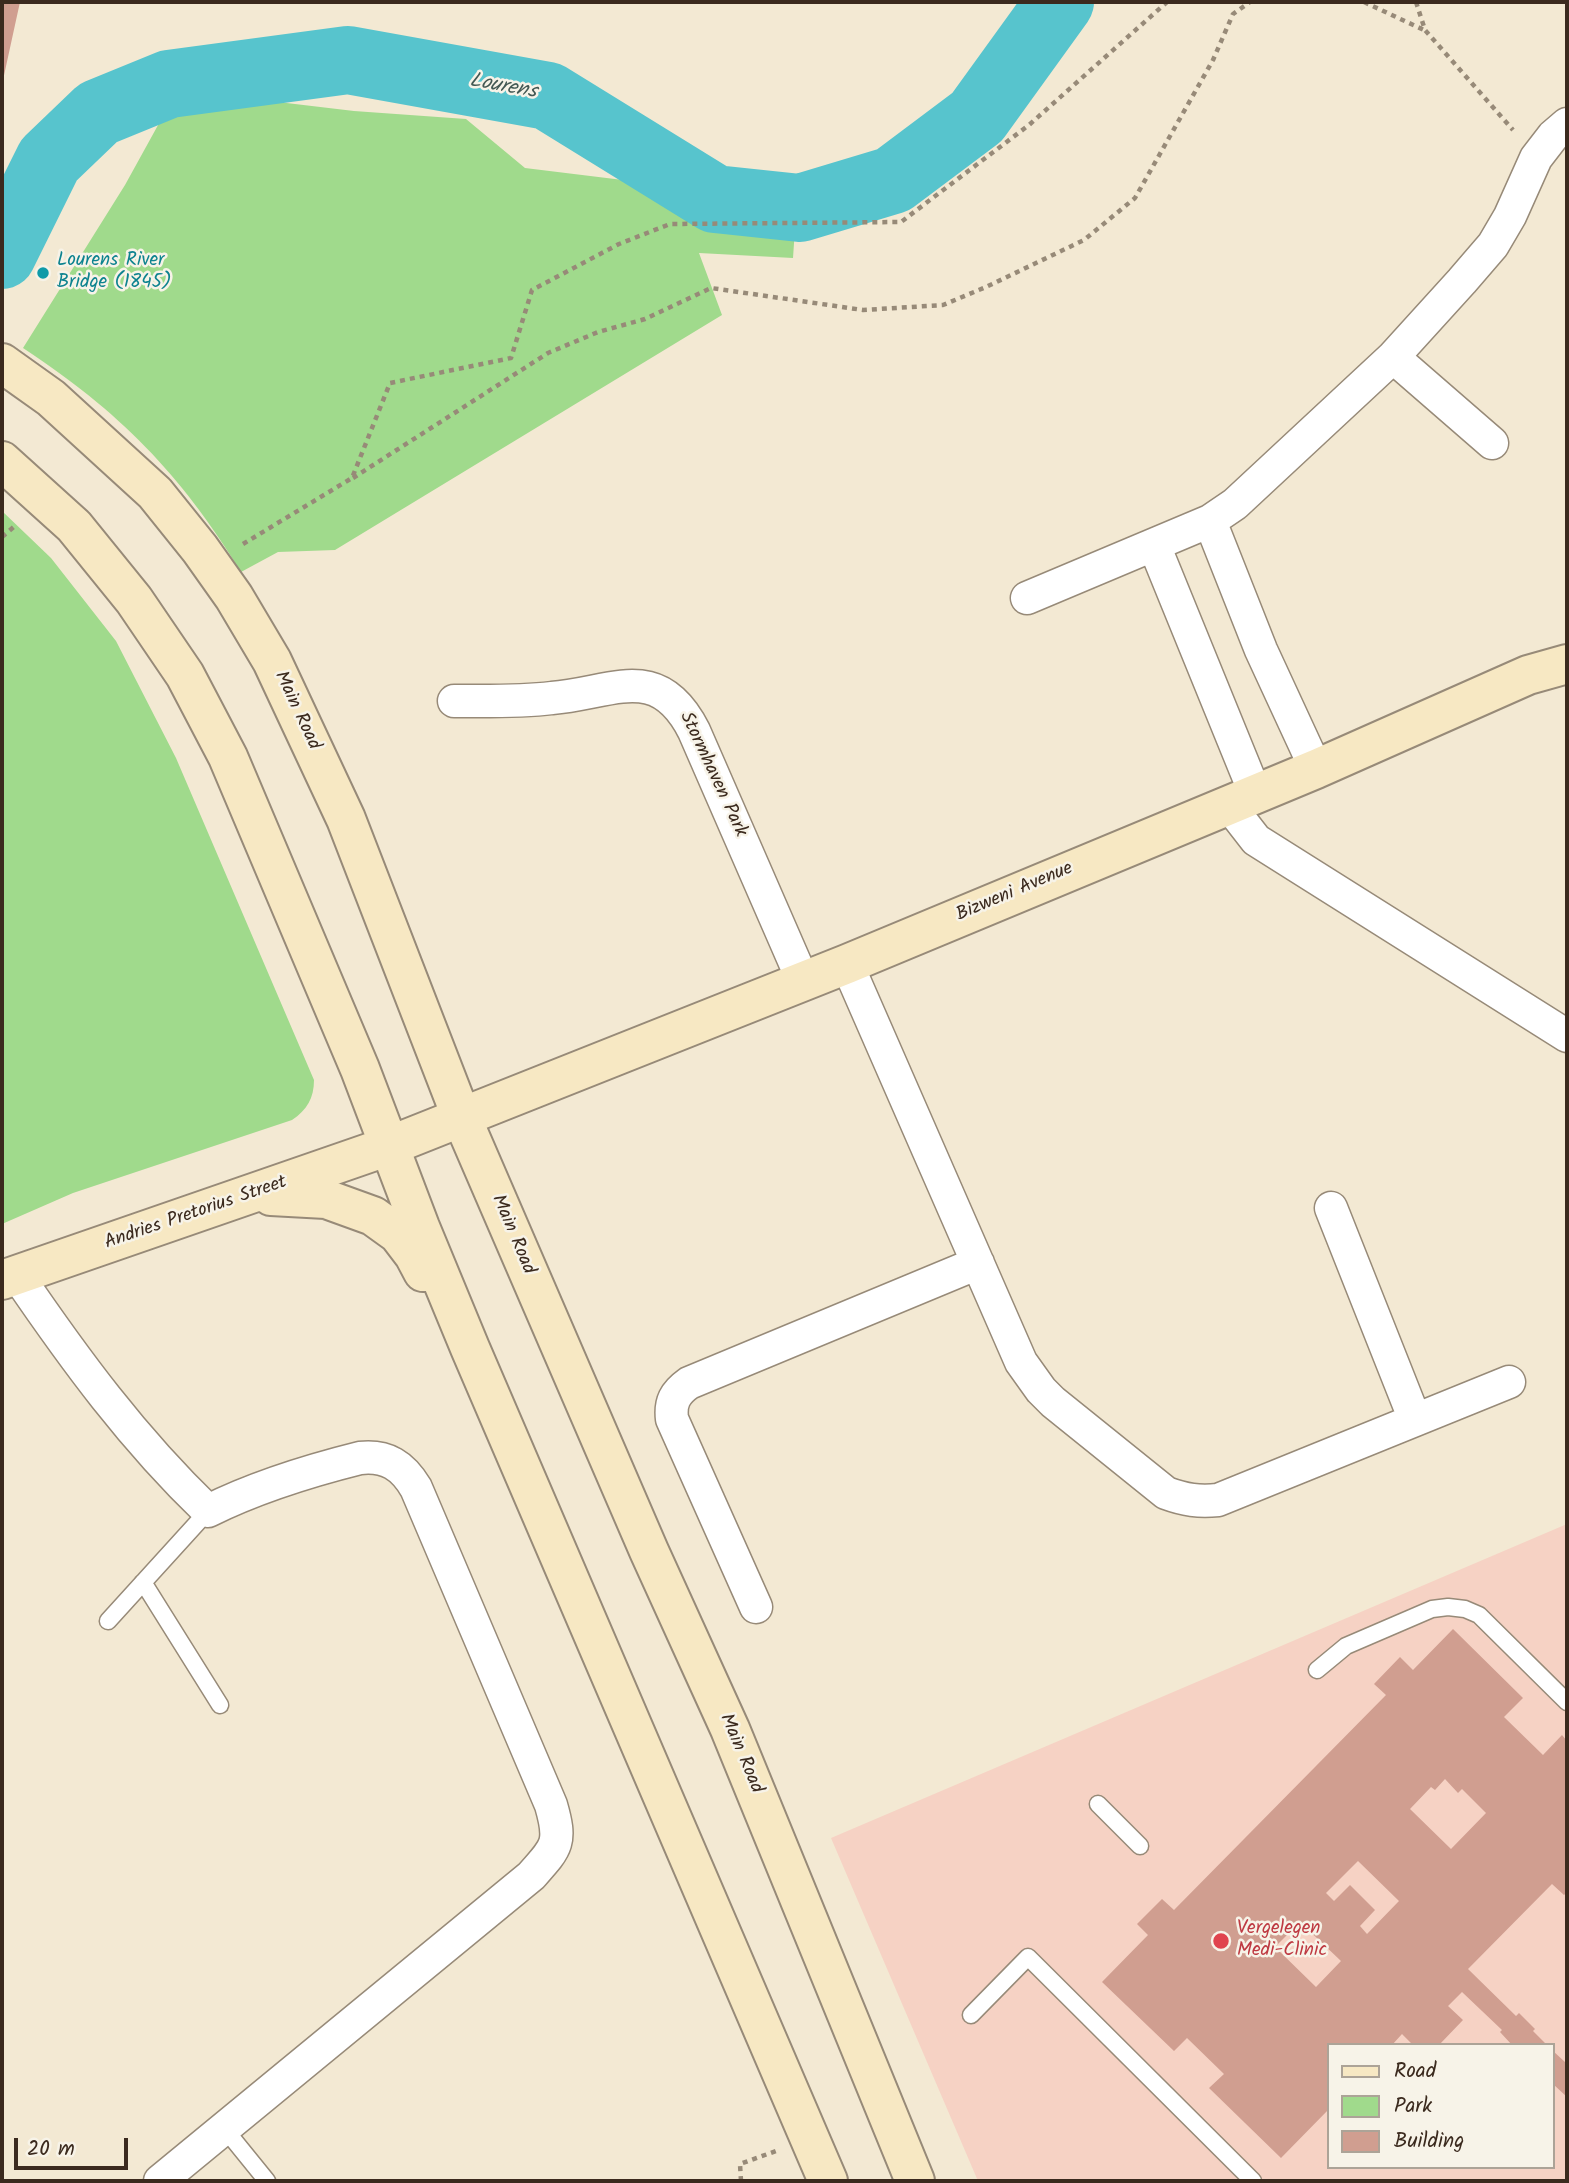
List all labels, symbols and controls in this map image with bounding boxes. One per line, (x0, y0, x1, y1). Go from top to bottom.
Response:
water label: Lourens (468, 70, 538, 106)
place label: Lourens River Bridge (1845) (57, 251, 171, 295)
marker: Lourens River Bridge (1845) (35, 265, 51, 281)
street label: Main Road (268, 668, 324, 754)
street label: Stormhaven Park (673, 709, 751, 841)
street label: Bizweni Avenue (953, 858, 1077, 928)
street label: Andries Pretorius Street (102, 1172, 290, 1256)
street label: Main Road (485, 1192, 539, 1278)
street label: Main Road (713, 1711, 767, 1797)
place label: Vergelegen Medi-Clinic (1237, 1919, 1327, 1963)
marker: Vergelegen Medi-Clinic (1211, 1931, 1231, 1951)
legend (1328, 2043, 1555, 2169)
text: Road (1394, 2055, 1436, 2088)
text: Park (1394, 2090, 1432, 2123)
scale bar (18, 2124, 131, 2168)
text: Building (1394, 2125, 1464, 2158)
text: 20 m (27, 2133, 75, 2166)

